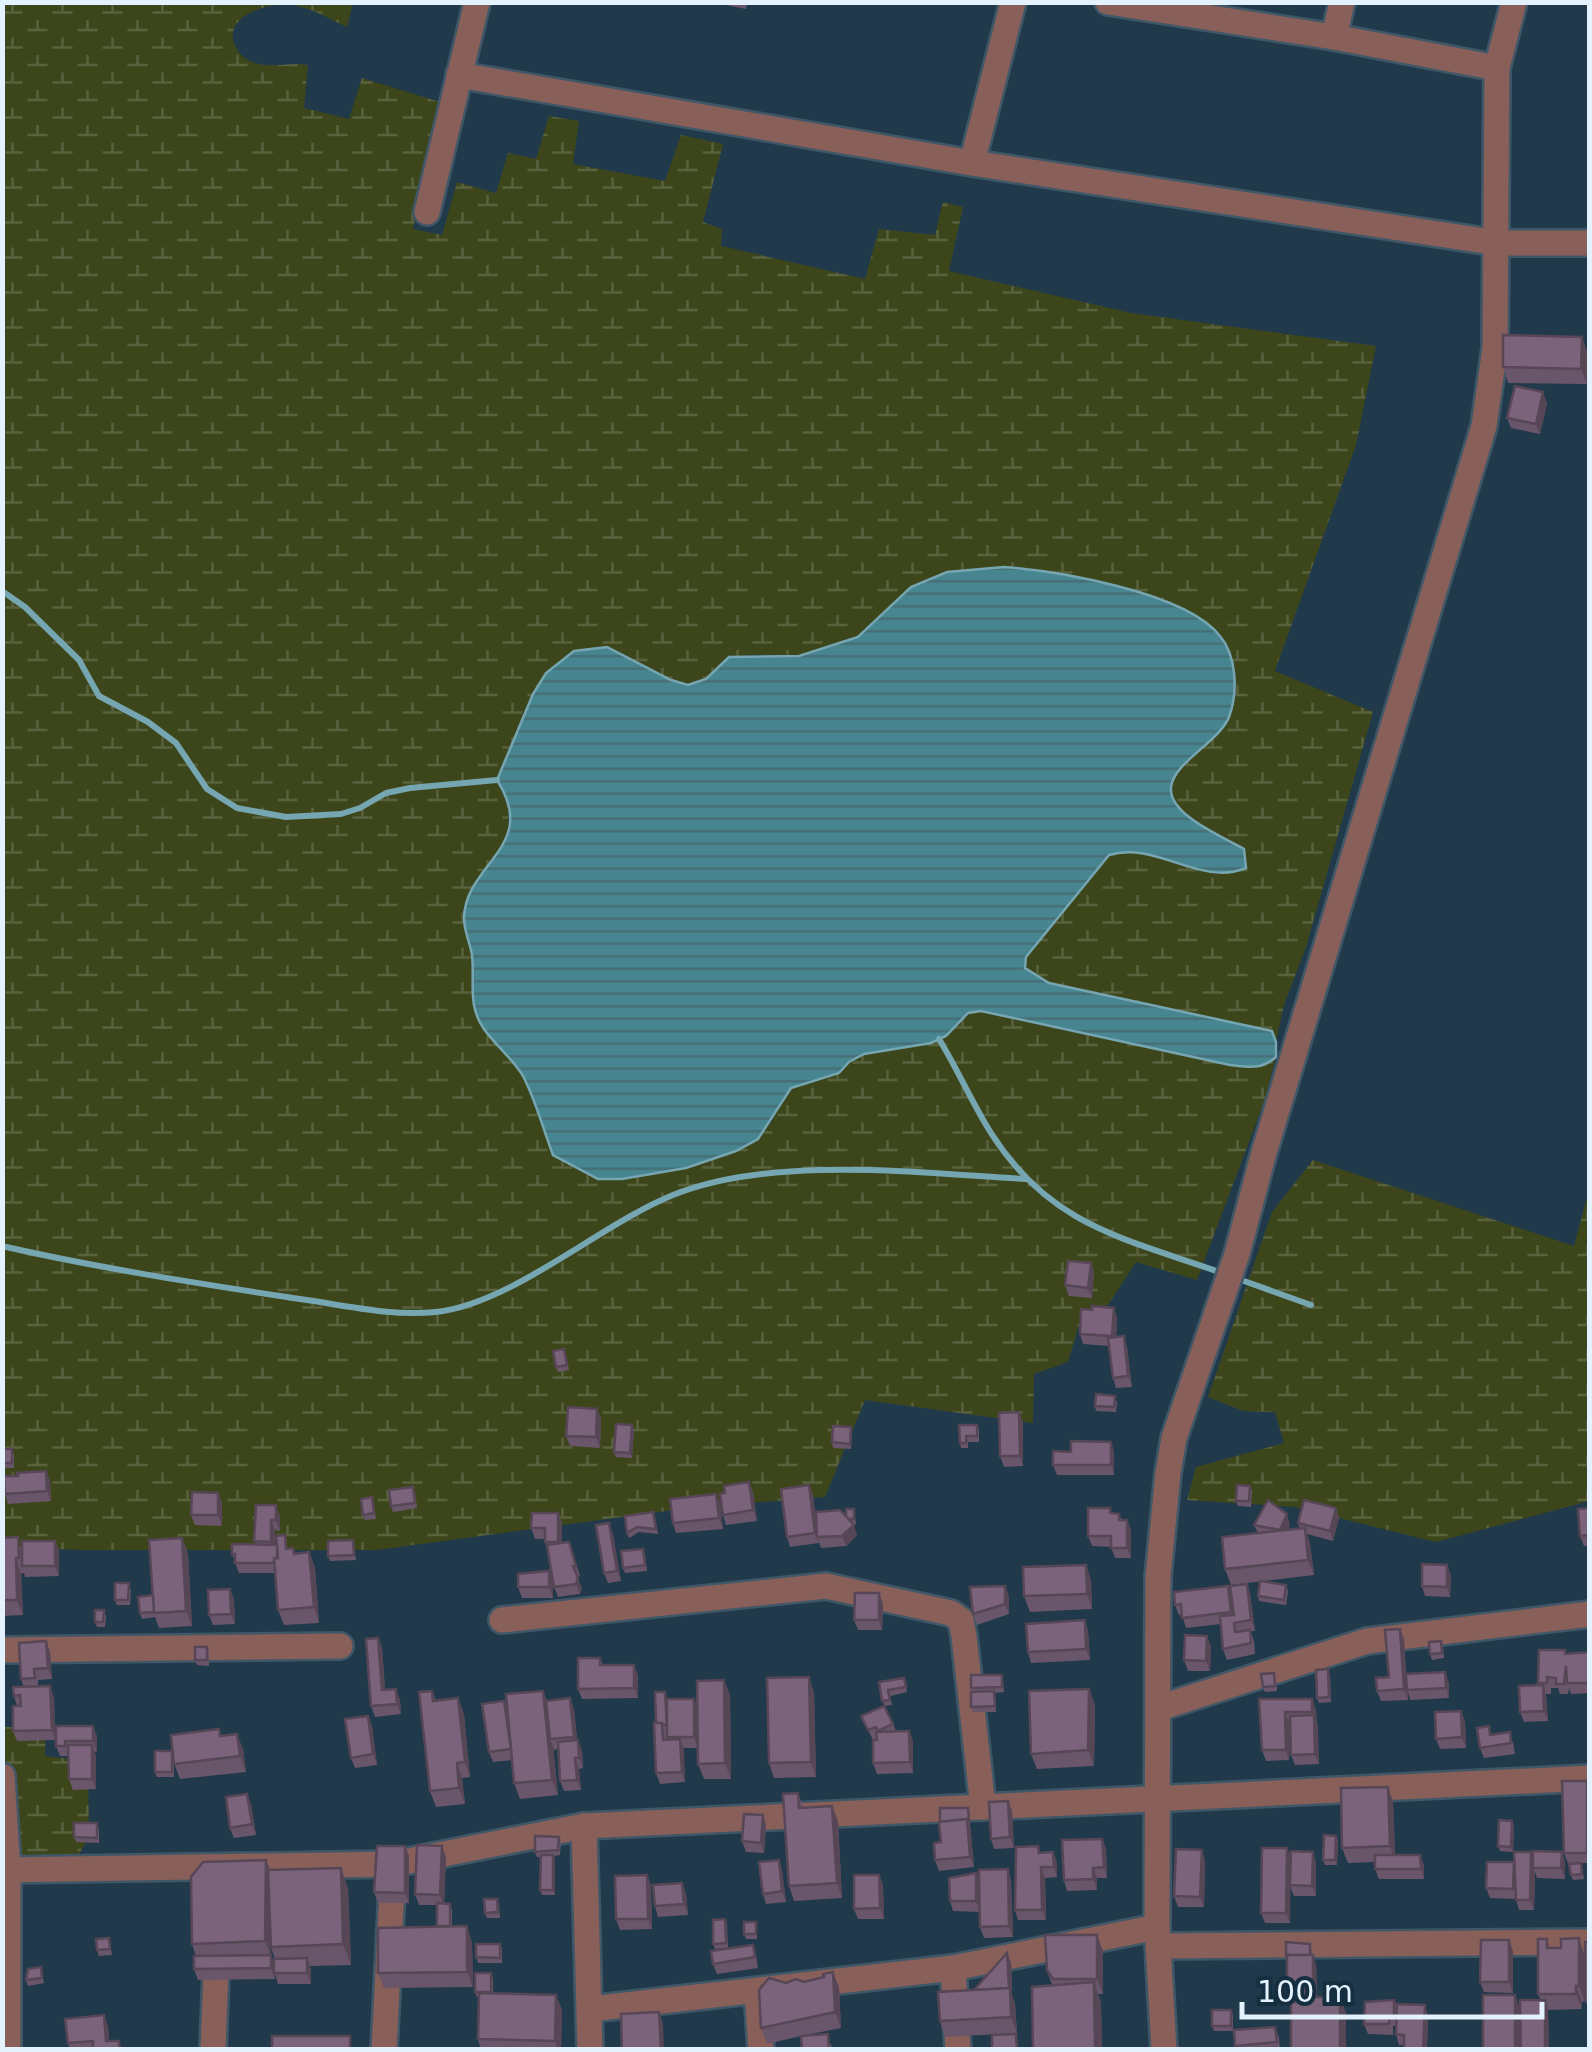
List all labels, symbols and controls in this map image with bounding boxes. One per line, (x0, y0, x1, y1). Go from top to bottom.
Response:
scale bar (1242, 1957, 1542, 2019)
text: 100 m (1257, 1974, 1353, 2009)

